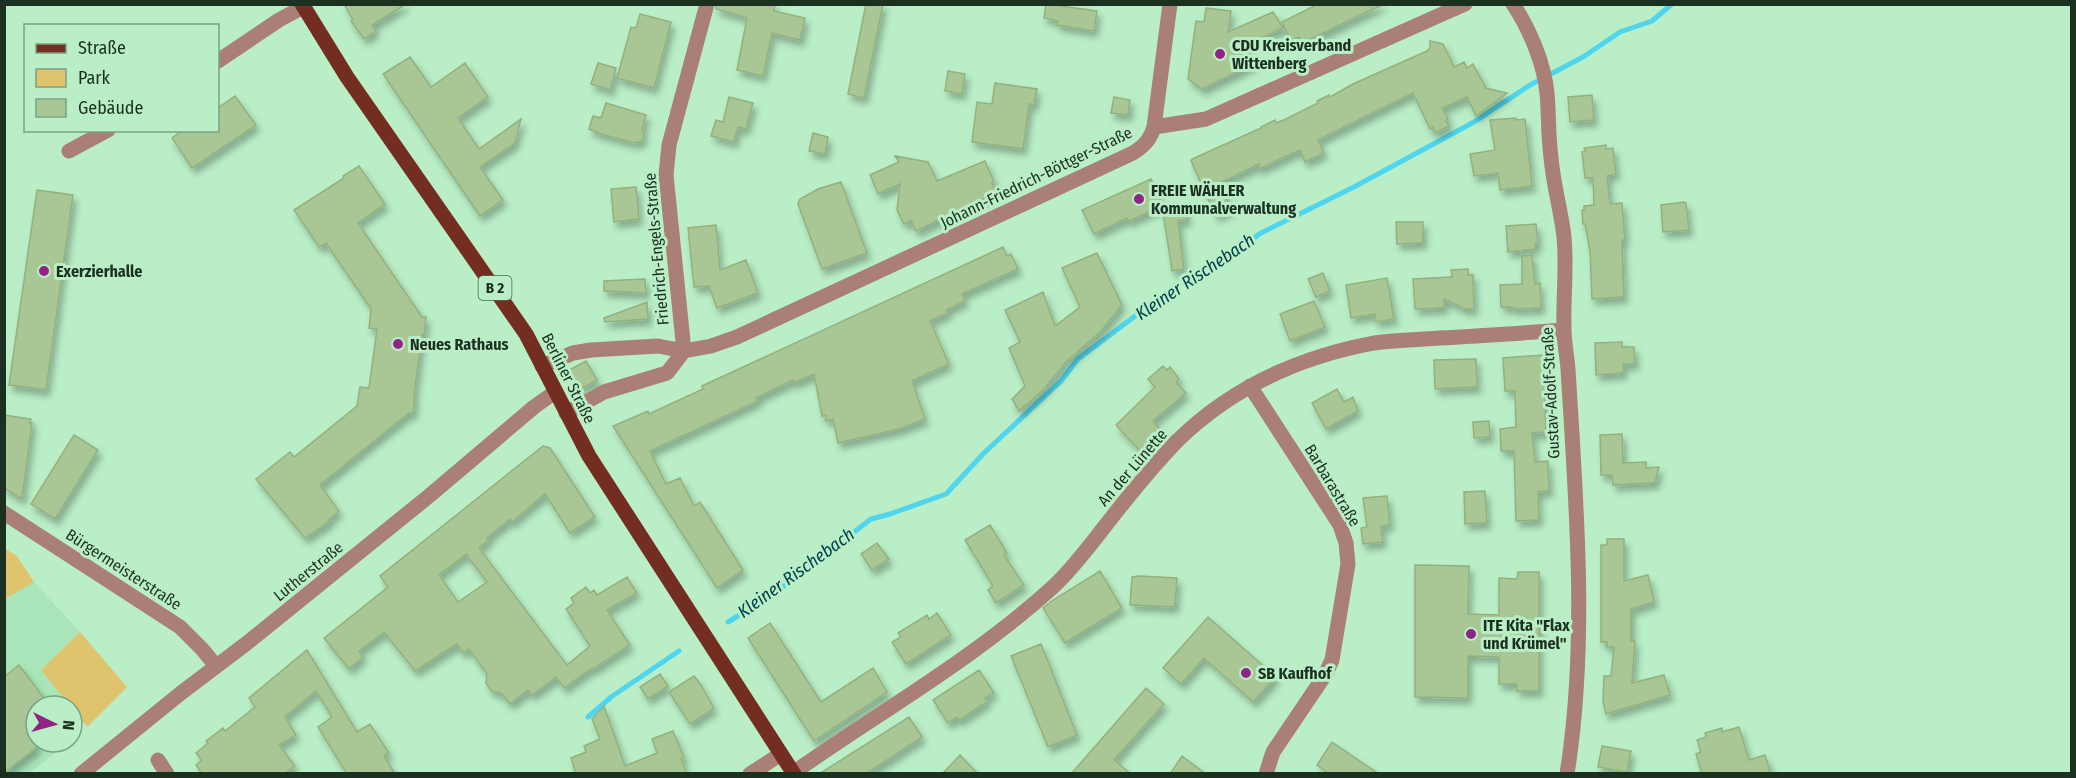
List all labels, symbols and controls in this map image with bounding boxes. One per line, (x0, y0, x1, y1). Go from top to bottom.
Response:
legend (24, 24, 219, 132)
place label: CDU Kreisverband Wittenberg (1232, 36, 1351, 73)
text: Straße (78, 37, 126, 59)
marker: CDU Kreisverband Wittenberg (1213, 47, 1227, 61)
text: Park (78, 67, 111, 89)
text: Gebäude (78, 97, 144, 119)
street label: Johann-Friedrich-Böttger-Straße (937, 123, 1135, 232)
street label: Friedrich-Engels-Straße (640, 172, 673, 326)
place label: FREIE WÄHLER Kommunalverwaltung (1151, 181, 1296, 218)
marker: FREIE WÄHLER Kommunalverwaltung (1132, 192, 1146, 206)
water label: Kleiner Rischebach (1131, 229, 1259, 325)
place label: Exerzierhalle (56, 262, 142, 281)
marker: Exerzierhalle (37, 264, 51, 278)
road number: B 2 (478, 276, 512, 300)
street label: Gustav-Adolf-Straße (1538, 327, 1563, 459)
street label: Berliner Straße (538, 330, 599, 427)
place label: Neues Rathaus (410, 335, 509, 354)
marker: Neues Rathaus (391, 337, 405, 351)
street label: An der Lünette (1094, 425, 1171, 510)
street label: Barbarastraße (1301, 441, 1365, 530)
water label: Kleiner Rischebach (733, 523, 859, 623)
street label: Bürgermeisterstraße (62, 525, 185, 614)
street label: Lutherstraße (270, 538, 347, 605)
place label: ITE Kita "Flax und Krümel" (1483, 616, 1570, 653)
marker: ITE Kita "Flax und Krümel" (1464, 627, 1478, 641)
place label: SB Kaufhof (1258, 664, 1333, 683)
marker: SB Kaufhof (1239, 666, 1253, 680)
north arrow (24, 694, 84, 754)
text: N (59, 720, 78, 731)

